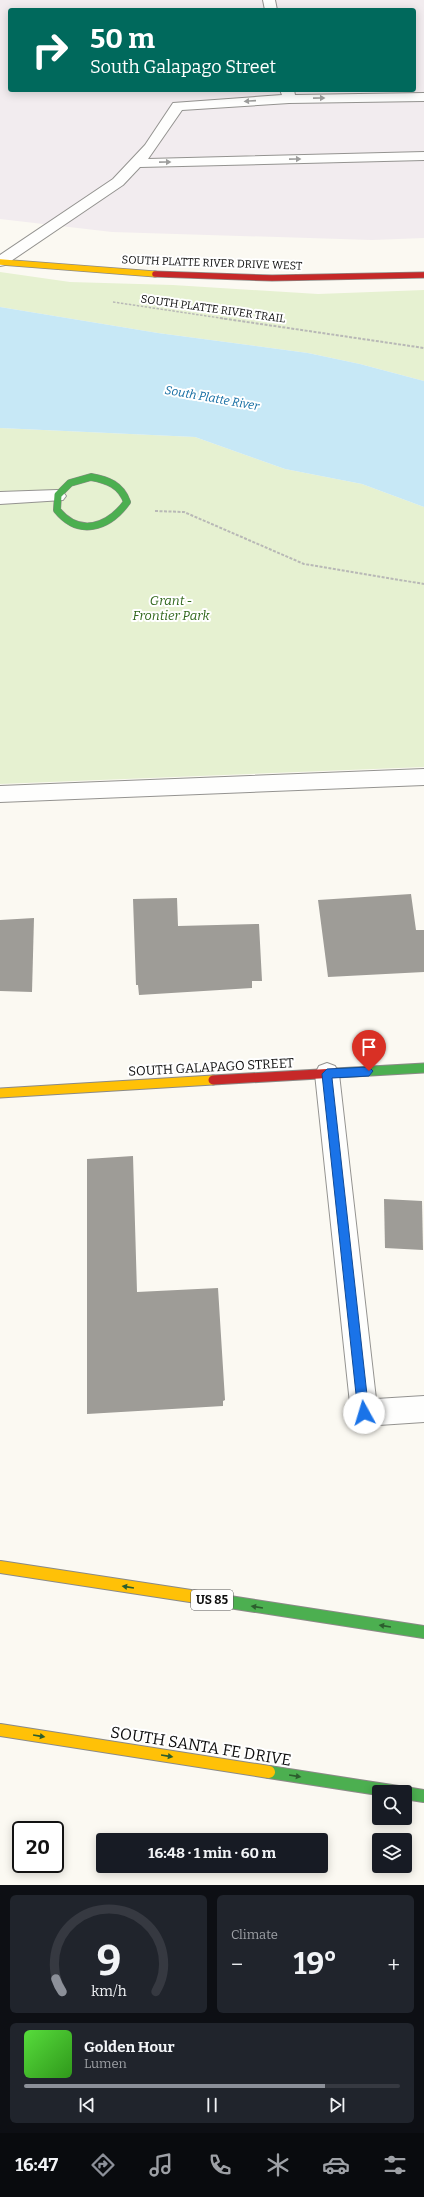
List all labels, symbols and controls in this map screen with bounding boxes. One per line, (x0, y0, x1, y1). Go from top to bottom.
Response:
text: 50 m (90, 22, 155, 55)
icon: right (24, 24, 76, 76)
text: South Galapago Street (90, 56, 276, 78)
one-way arrow (313, 95, 325, 102)
one-way arrow (244, 98, 256, 105)
one-way arrow (289, 156, 302, 162)
one-way arrow (159, 159, 172, 165)
street label: SOUTH PLATTE RIVER DRIVE WEST (121, 253, 303, 273)
street label: SOUTH PLATTE RIVER TRAIL (140, 292, 286, 326)
water label: South Platte River (164, 383, 261, 413)
park label: Grant - Frontier Park (133, 593, 210, 623)
pin (352, 1030, 386, 1071)
icon: arrive (358, 1036, 380, 1058)
street label: SOUTH GALAPAGO STREET (128, 1055, 295, 1079)
position arrow (343, 1392, 385, 1434)
one-way arrow (122, 1584, 135, 1590)
road number: US 85 (191, 1590, 233, 1610)
one-way arrow (251, 1604, 263, 1610)
one-way arrow (379, 1623, 392, 1629)
street label: SOUTH SANTA FE DRIVE (109, 1722, 293, 1770)
one-way arrow (32, 1733, 45, 1739)
one-way arrow (161, 1753, 173, 1759)
one-way arrow (289, 1773, 301, 1779)
map controls (372, 1785, 412, 1873)
button: search (372, 1785, 412, 1825)
speed limit sign: 20 (12, 1821, 64, 1873)
button: layers (372, 1833, 412, 1873)
text: 16:48 · 1 min · 60 m (148, 1844, 276, 1862)
text: Climate (231, 1927, 278, 1942)
text: 9 (96, 1936, 121, 1986)
text: 19° (293, 1946, 337, 1982)
text: − (231, 1951, 243, 1978)
text: + (387, 1951, 400, 1978)
text: km/h (91, 1983, 126, 2000)
text: Golden Hour (84, 2038, 175, 2056)
text: Lumen (84, 2056, 127, 2071)
icon: previous (76, 2094, 98, 2116)
icon: pause (201, 2094, 223, 2116)
icon: next (326, 2094, 348, 2116)
icon: directions (89, 2151, 117, 2179)
icon: music (147, 2151, 175, 2179)
icon: phone (206, 2151, 234, 2179)
icon: climate (264, 2151, 292, 2179)
icon: car (322, 2151, 350, 2179)
icon: filters (381, 2151, 409, 2179)
text: 16:47 (15, 2154, 58, 2176)

